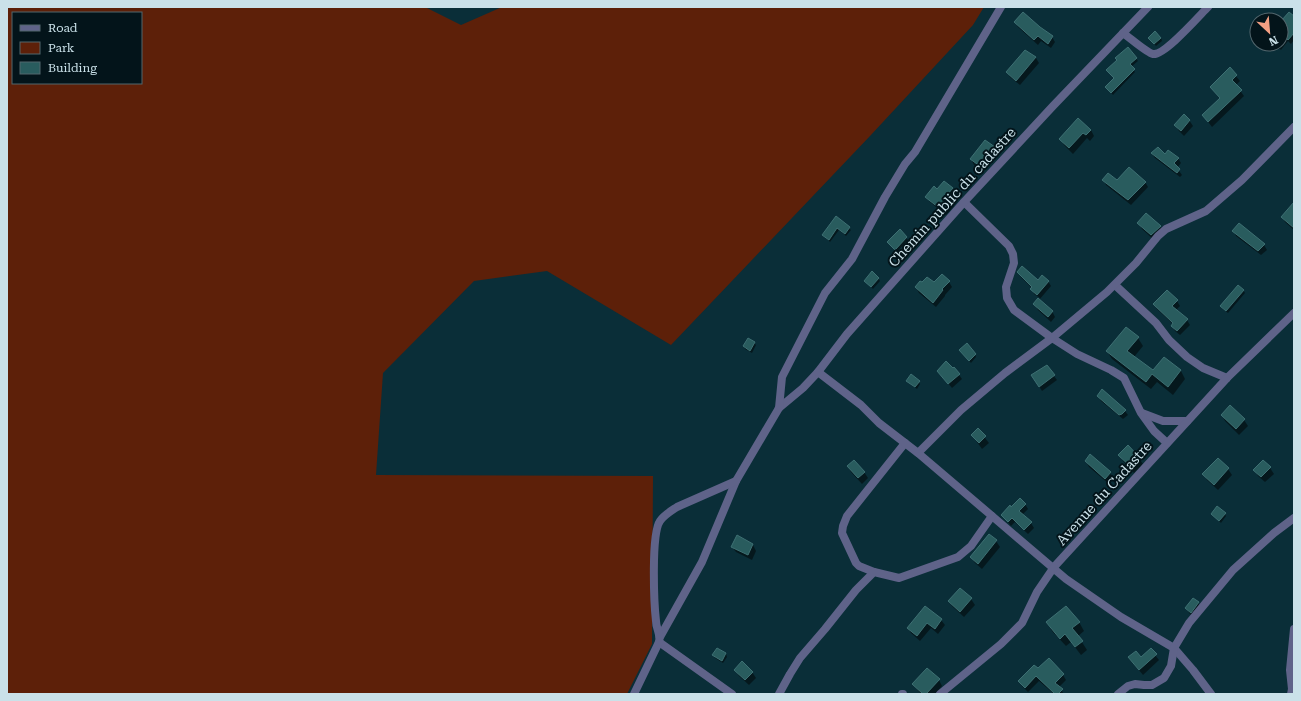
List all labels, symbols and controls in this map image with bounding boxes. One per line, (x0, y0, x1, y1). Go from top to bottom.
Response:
legend (12, 12, 142, 84)
north arrow (1249, 12, 1289, 52)
text: Road (48, 21, 78, 35)
text: N (1266, 33, 1280, 48)
text: Park (48, 41, 75, 55)
text: Building (48, 61, 97, 75)
street label: Chemin public du cadastre (885, 124, 1019, 270)
street label: Avenue du Cadastre (1053, 438, 1155, 548)

